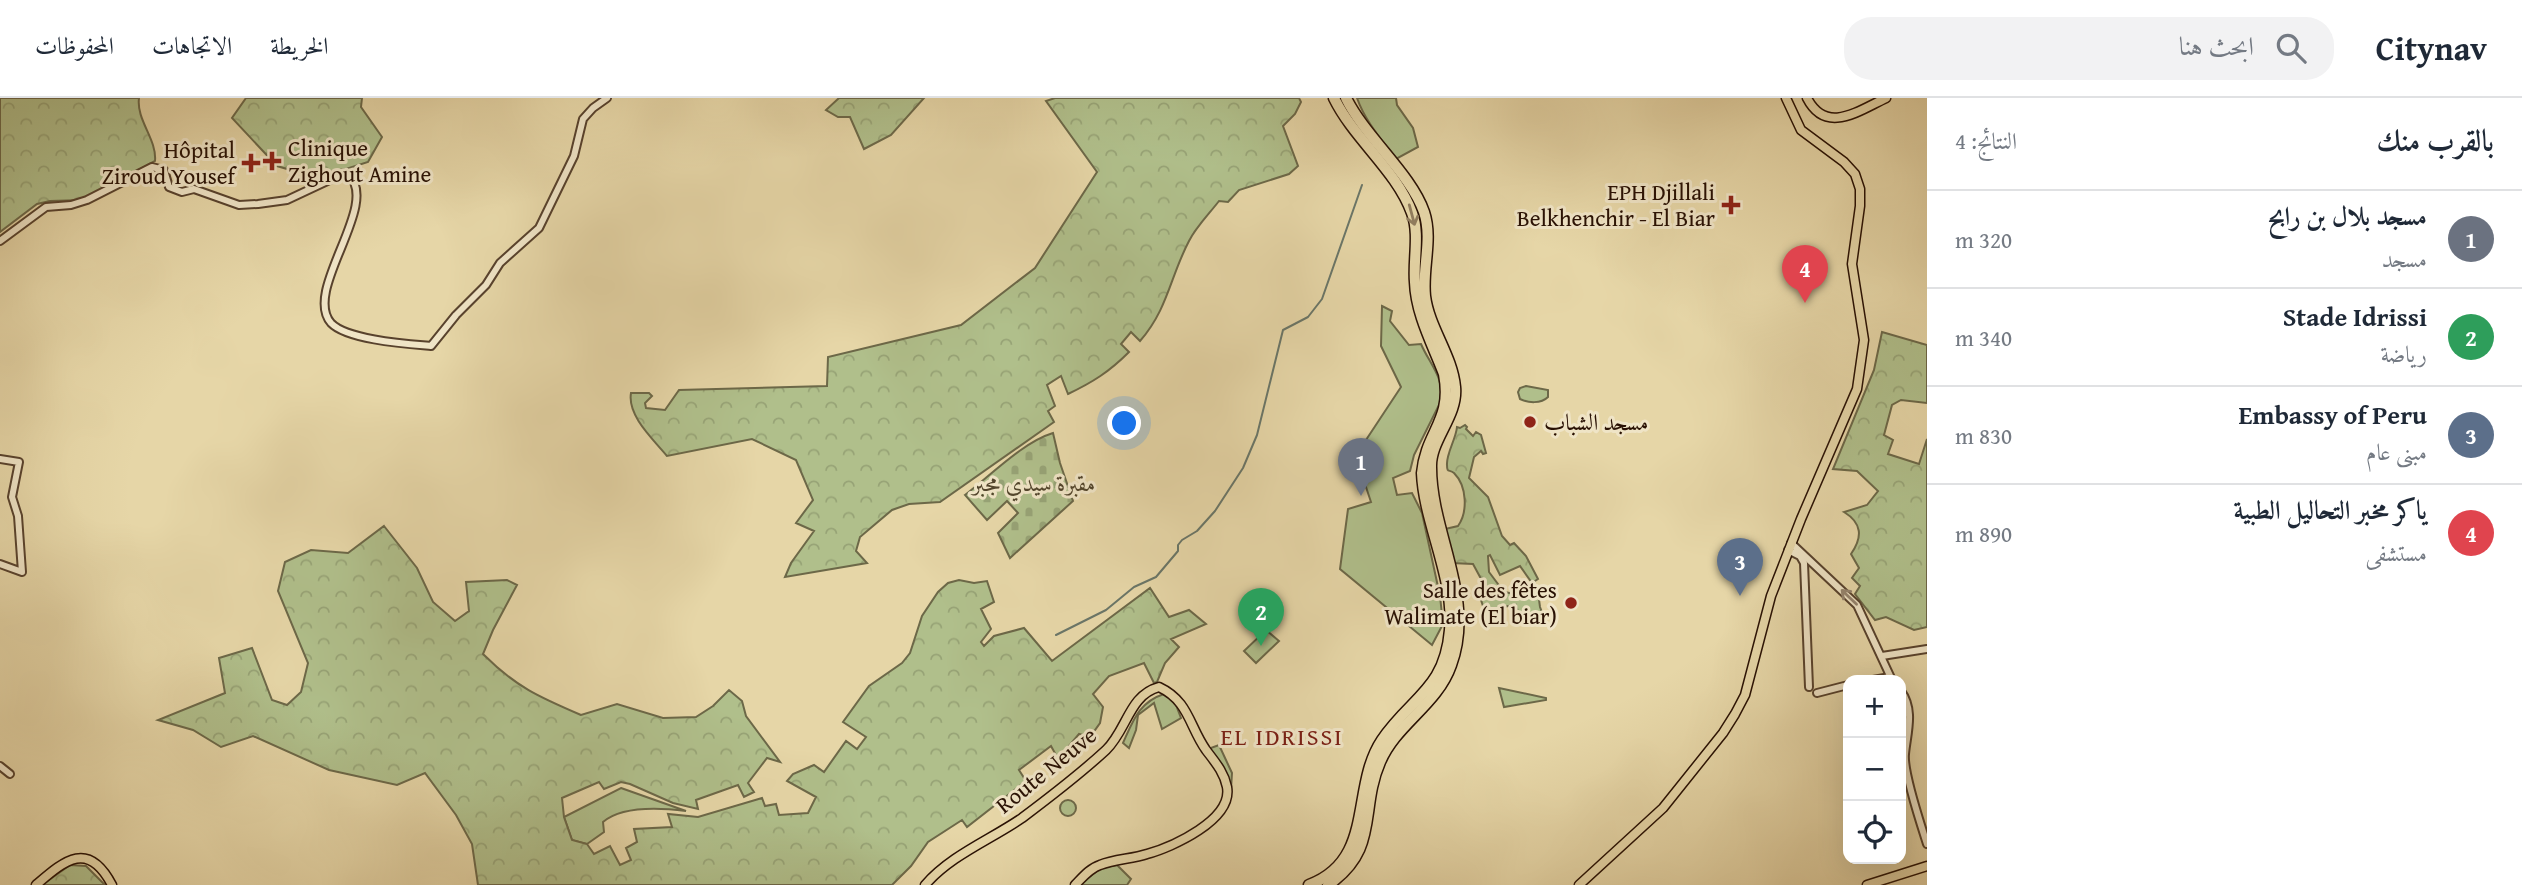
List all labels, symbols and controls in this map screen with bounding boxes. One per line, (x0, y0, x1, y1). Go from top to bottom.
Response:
search box (1844, 17, 2334, 80)
text: Citynav (2376, 24, 2487, 72)
text: ابحث هنا (2179, 26, 2254, 65)
text: المحفوظات (35, 28, 114, 63)
text: الاتجاهات (152, 28, 232, 63)
text: الخريطة (270, 28, 329, 63)
icon: search (2272, 29, 2310, 67)
text: بالقرب منك (2377, 118, 2494, 162)
text: النتائج: 4 (1955, 124, 2017, 157)
place label: Clinique Zighout Amine (288, 131, 431, 190)
place label: Hôpital Ziroud Yousef (102, 133, 238, 192)
marker: Clinique Zighout Amine (262, 151, 282, 171)
marker: Hôpital Ziroud Yousef (241, 153, 261, 173)
place label: EPH Djillali Belkhenchir - El Biar (1517, 175, 1716, 234)
marker: EPH Djillali Belkhenchir - El Biar (1721, 195, 1741, 215)
text: مسجد بلال بن رابح (2268, 196, 2427, 235)
one-way arrow (1406, 204, 1419, 226)
text: 320 m (1955, 223, 2012, 256)
text: 1 (2465, 223, 2477, 256)
text: مسجد (2382, 242, 2427, 275)
pin: 4 (1782, 245, 1828, 303)
text: Stade Idrissi (2283, 297, 2427, 336)
text: 340 m (1955, 321, 2012, 354)
text: 2 (2465, 321, 2477, 354)
text: رياضة (2381, 337, 2427, 370)
text: Embassy of Peru (2238, 395, 2427, 434)
place label: مسجد الشباب (1544, 405, 1648, 438)
your location (1107, 406, 1141, 440)
marker: مسجد الشباب (1522, 414, 1538, 430)
text: 830 m (1955, 419, 2012, 452)
text: 3 (2465, 419, 2477, 452)
text: مبنى عام (2366, 435, 2427, 468)
pin: 1 (1338, 438, 1384, 496)
park label: مقبرة سيدي مجبر (970, 466, 1096, 502)
text: ياكر مخبر التحاليل الطبية (2234, 490, 2427, 529)
text: 890 m (1955, 517, 2012, 550)
text: 4 (2465, 517, 2477, 550)
text: مستشفى (2366, 536, 2427, 569)
pin: 3 (1717, 538, 1763, 596)
place label: Salle des fêtes Walimate (El biar) (1384, 573, 1557, 632)
pin: 2 (1238, 588, 1284, 646)
one-way arrow (1841, 589, 1858, 606)
marker: Salle des fêtes Walimate (El biar) (1563, 595, 1579, 611)
map controls (1843, 675, 1906, 864)
button: + (1843, 675, 1906, 738)
street label: Route Neuve (988, 719, 1103, 821)
district label: EL IDRISSI (1220, 719, 1344, 754)
button: − (1843, 738, 1906, 801)
button: locate (1843, 801, 1906, 864)

